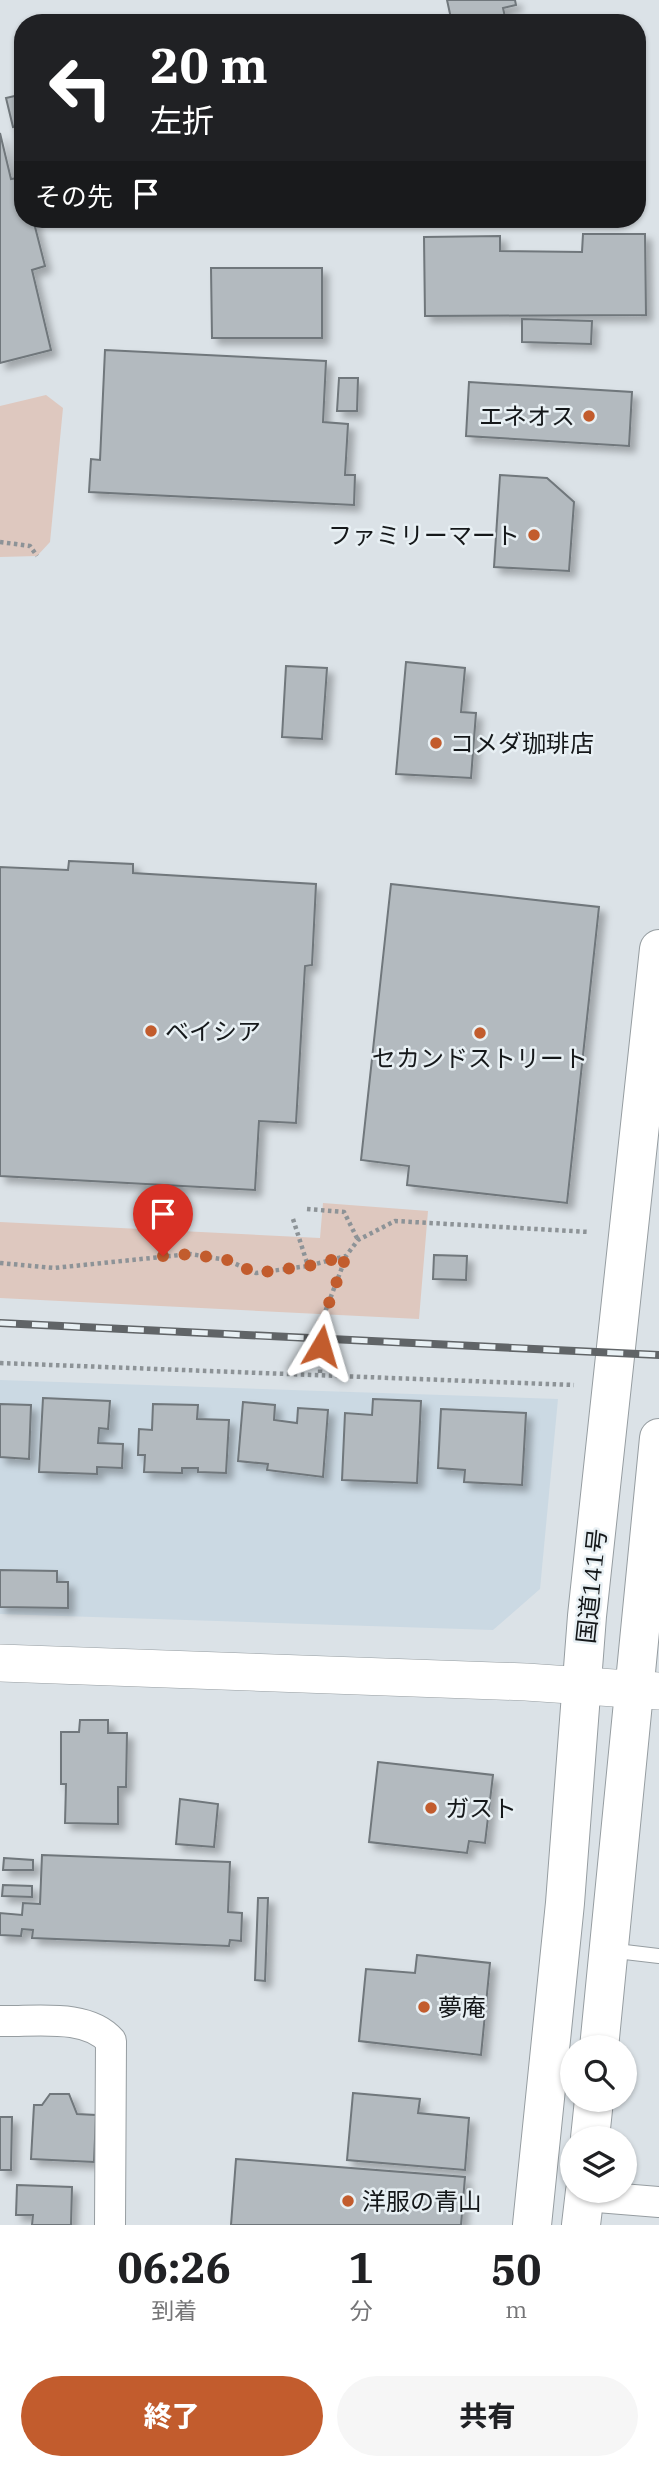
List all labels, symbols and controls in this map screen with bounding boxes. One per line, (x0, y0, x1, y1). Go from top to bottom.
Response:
text: 20 m (150, 33, 268, 96)
icon: left (35, 42, 126, 133)
text: 左折 (150, 99, 214, 141)
icon: arrive (127, 175, 165, 213)
text: その先 (35, 179, 113, 213)
place label: エネオス (479, 400, 575, 432)
marker: エネオス (581, 408, 597, 424)
place label: ファミリーマート (328, 519, 520, 551)
marker: ファミリーマート (526, 527, 542, 543)
place label: コメダ珈琲店 (450, 727, 594, 759)
marker: コメダ珈琲店 (428, 735, 444, 751)
place label: ベイシア (165, 1015, 261, 1047)
marker: ベイシア (143, 1023, 159, 1039)
marker: セカンドストリート (472, 1025, 488, 1041)
place label: セカンドストリート (372, 1042, 588, 1074)
pin (133, 1184, 193, 1256)
icon: arrive (144, 1195, 182, 1233)
position arrow (284, 1309, 358, 1383)
street label: 国道141号 (569, 1527, 613, 1645)
place label: ガスト (445, 1792, 517, 1824)
marker: ガスト (423, 1800, 439, 1816)
place label: 夢庵 (438, 1991, 486, 2023)
marker: 夢庵 (416, 1999, 432, 2015)
map controls (560, 2035, 637, 2203)
button: search (560, 2035, 637, 2112)
button: layers (560, 2126, 637, 2203)
place label: 洋服の青山 (362, 2185, 482, 2217)
marker: 洋服の青山 (340, 2193, 356, 2209)
text: 06:26 (117, 2240, 231, 2295)
text: 1 (348, 2240, 374, 2295)
text: 50 (491, 2242, 542, 2297)
text: m (505, 2294, 527, 2324)
text: 到着 (151, 2295, 197, 2325)
text: 分 (350, 2295, 373, 2325)
button: 終了 (21, 2376, 323, 2456)
button: 共有 (337, 2376, 638, 2456)

